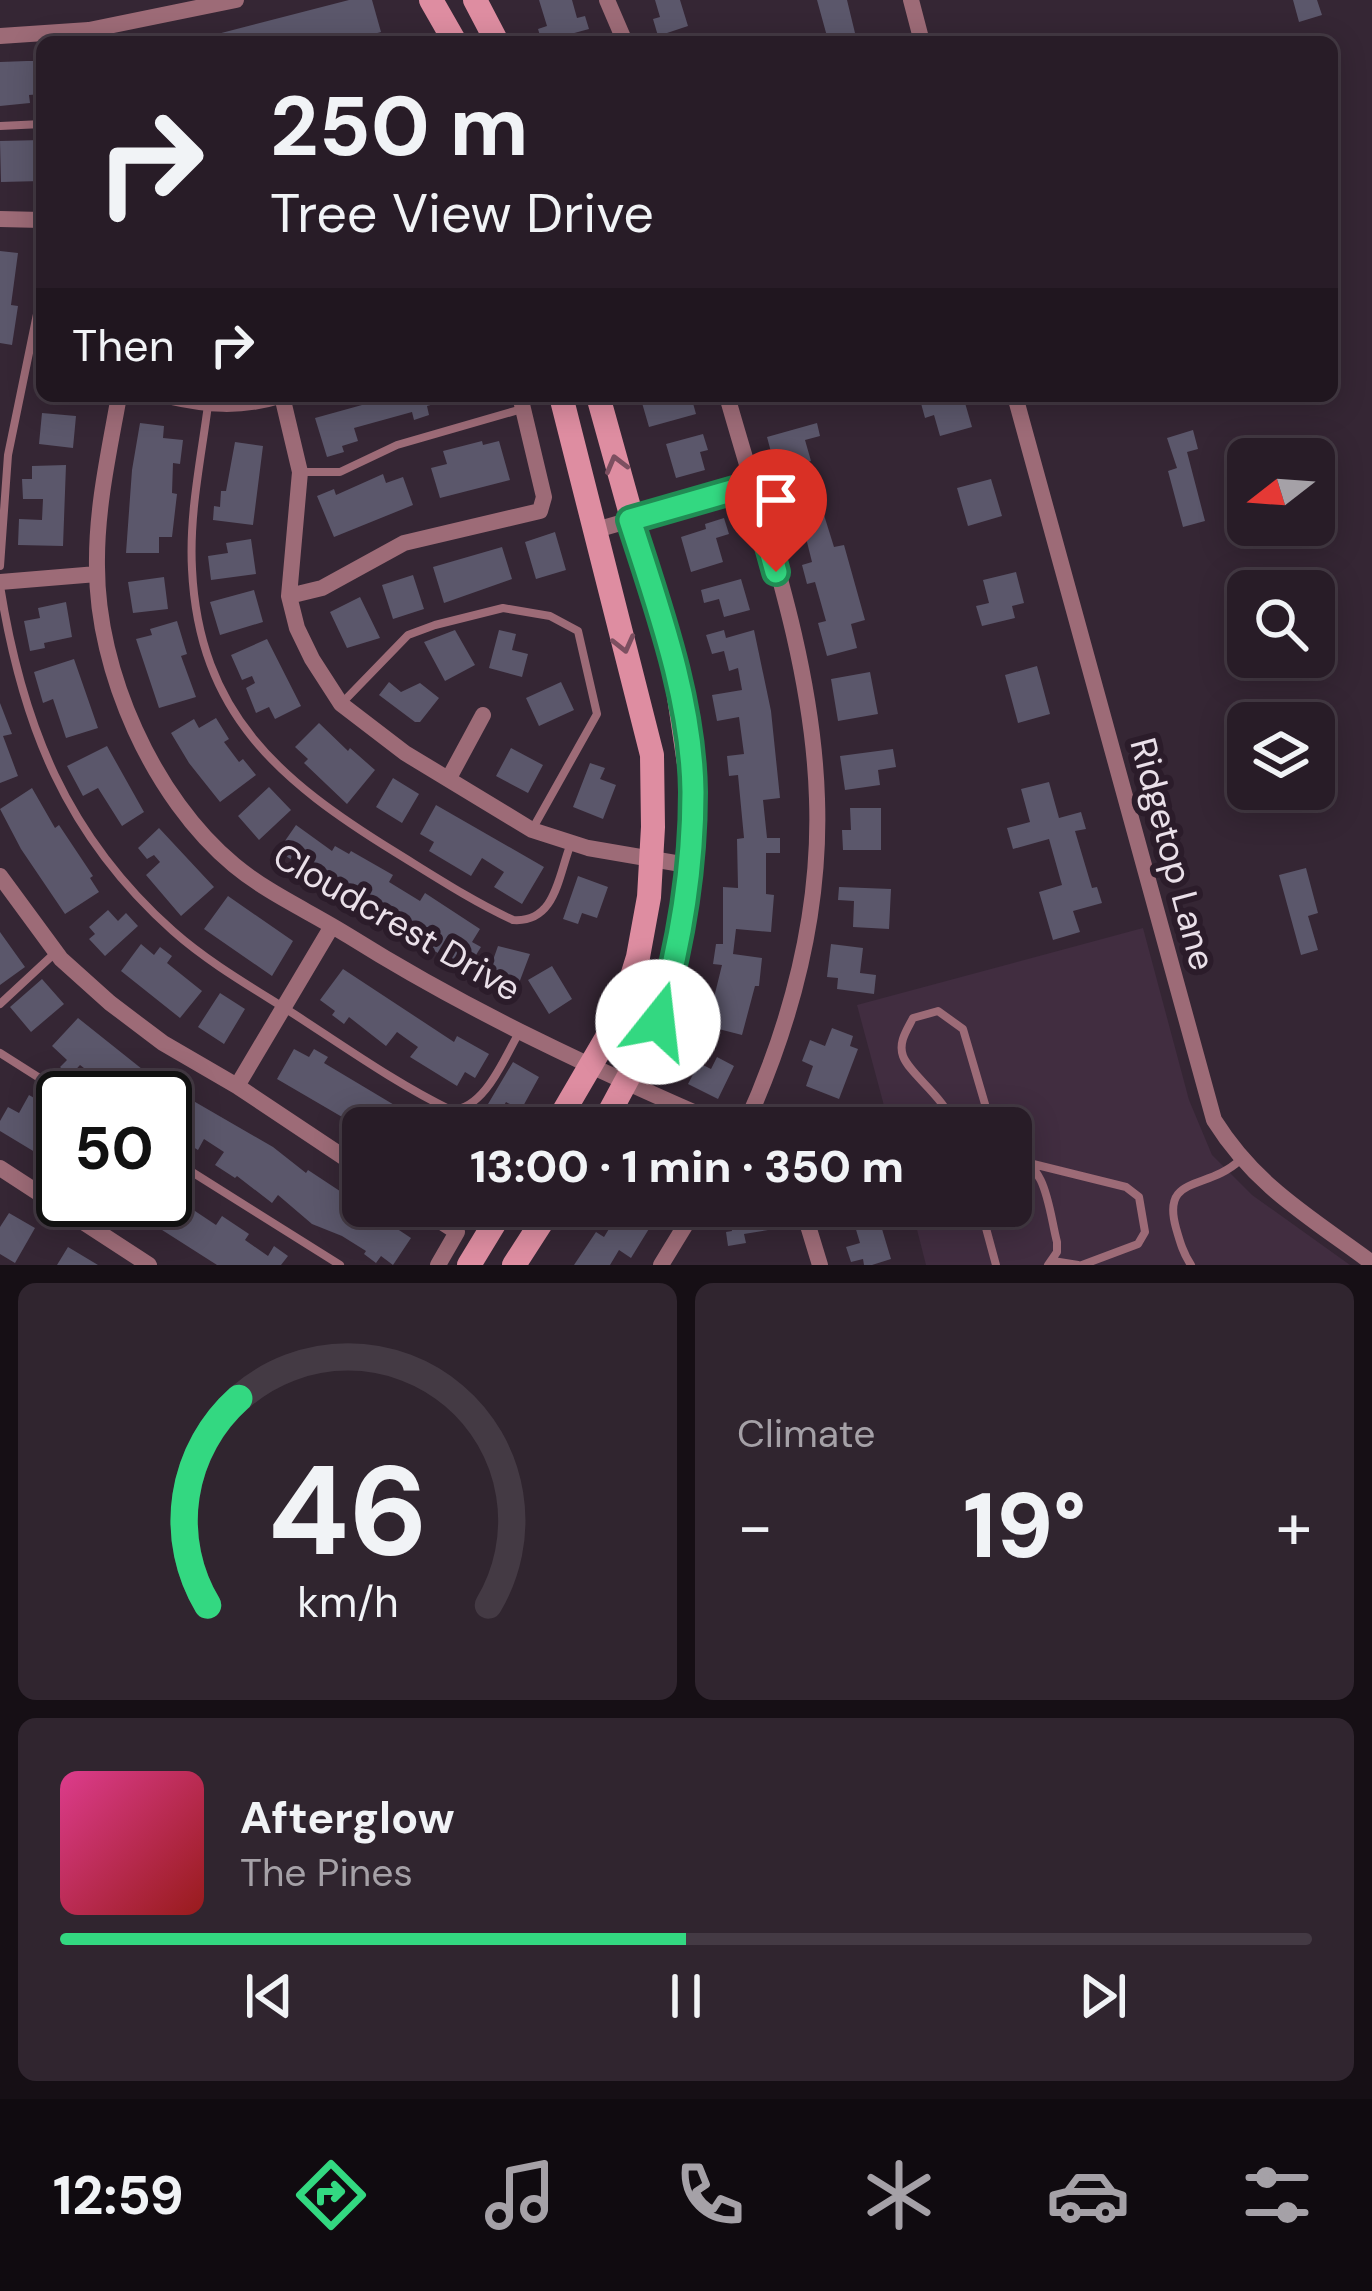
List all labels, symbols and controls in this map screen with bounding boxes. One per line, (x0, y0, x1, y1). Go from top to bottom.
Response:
text: 250 m (270, 72, 529, 181)
icon: right (72, 84, 228, 240)
text: Tree View Drive (270, 178, 654, 249)
icon: right (199, 312, 265, 378)
text: Then (72, 316, 175, 375)
north arrow (1227, 438, 1335, 546)
map controls (1227, 438, 1335, 810)
pin (725, 449, 827, 572)
one-way arrow (606, 454, 631, 475)
icon: arrive (743, 467, 809, 533)
button: search (1227, 570, 1335, 678)
one-way arrow (610, 633, 635, 654)
button: layers (1227, 702, 1335, 810)
street label: Ridgetop Lane (1119, 733, 1227, 975)
street label: Cloudcrest Drive (265, 832, 529, 1012)
position arrow (595, 959, 721, 1085)
speed limit sign: 50 (36, 1071, 192, 1227)
text: 13:00 · 1 min · 350 m (470, 1137, 904, 1196)
text: Climate (737, 1408, 875, 1459)
text: 46 (267, 1430, 428, 1593)
text: 19° (963, 1468, 1086, 1585)
text: − (737, 1484, 773, 1569)
text: + (1276, 1484, 1312, 1569)
text: km/h (297, 1573, 398, 1629)
text: Afterglow (240, 1788, 455, 1847)
text: The Pines (240, 1847, 413, 1898)
icon: previous (236, 1963, 302, 2029)
icon: pause (653, 1963, 719, 2029)
icon: next (1070, 1963, 1136, 2029)
icon: directions (289, 2153, 373, 2237)
icon: music (478, 2153, 562, 2237)
icon: phone (668, 2153, 752, 2237)
icon: climate (857, 2153, 941, 2237)
icon: car (1046, 2153, 1130, 2237)
icon: filters (1235, 2153, 1319, 2237)
text: 12:59 (53, 2160, 184, 2231)

